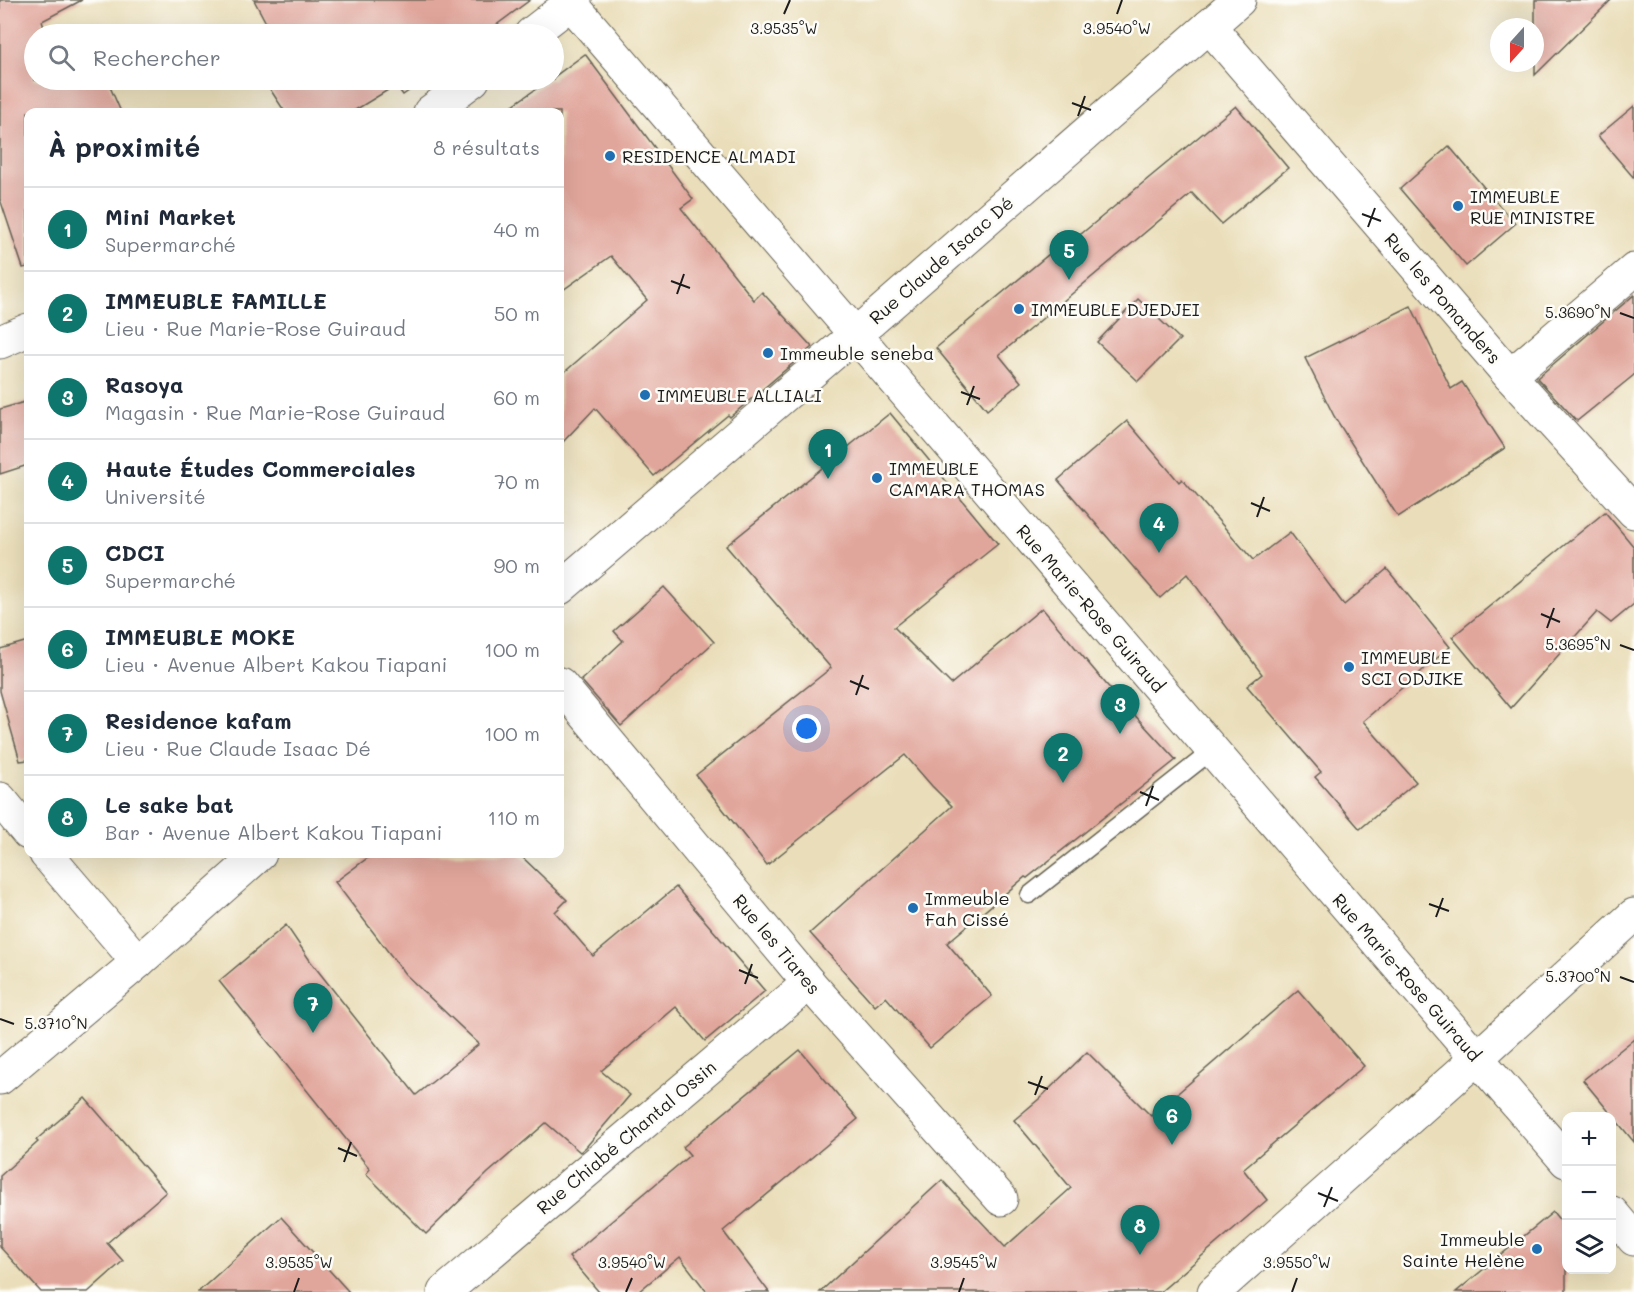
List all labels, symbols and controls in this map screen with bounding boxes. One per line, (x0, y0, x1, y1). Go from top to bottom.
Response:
text: 3.9535°W (750, 18, 818, 38)
text: 3.9540°W (1083, 18, 1151, 38)
north arrow (1490, 18, 1544, 72)
search box (24, 24, 564, 90)
icon: search (45, 41, 78, 74)
text: Rechercher (93, 43, 221, 72)
text: À proximité (48, 130, 200, 164)
text: 8 résultats (433, 134, 540, 160)
place label: RESIDENCE ALMADI (622, 144, 796, 168)
marker: RESIDENCE ALMADI (603, 149, 617, 163)
place label: IMMEUBLE RUE MINISTRE (1470, 184, 1595, 229)
street label: Rue Claude Isaac Dé (864, 191, 1018, 329)
marker: IMMEUBLE RUE MINISTRE (1451, 199, 1465, 213)
text: Mini Market (105, 202, 236, 231)
text: 1 (63, 216, 72, 242)
text: 40 m (494, 216, 540, 242)
street label: Rue les Pomanders (1379, 227, 1507, 369)
pin: 5 (1050, 230, 1088, 280)
text: Supermarché (105, 231, 236, 257)
text: IMMEUBLE FAMILLE (105, 286, 327, 315)
place label: IMMEUBLE DJEDJEI (1031, 297, 1200, 321)
text: 2 (62, 300, 73, 326)
text: 50 m (494, 300, 540, 326)
marker: IMMEUBLE DJEDJEI (1012, 302, 1026, 316)
text: 5.3690°N (1545, 302, 1611, 322)
text: Lieu · Rue Marie-Rose Guiraud (105, 315, 406, 341)
place label: Immeuble seneba (780, 341, 934, 365)
marker: Immeuble seneba (761, 346, 775, 360)
text: Rasoya (105, 370, 184, 399)
place label: IMMEUBLE ALLIALI (657, 383, 822, 407)
text: 3 (62, 384, 74, 410)
text: 60 m (493, 384, 540, 410)
marker: IMMEUBLE ALLIALI (638, 388, 652, 402)
text: Magasin · Rue Marie-Rose Guiraud (105, 399, 445, 425)
pin: 1 (808, 430, 848, 479)
text: Haute Études Commerciales (105, 454, 416, 483)
place label: IMMEUBLE CAMARA THOMAS (889, 456, 1045, 501)
text: 4 (61, 468, 74, 494)
text: 70 m (494, 468, 540, 494)
marker: IMMEUBLE CAMARA THOMAS (870, 471, 884, 485)
text: Université (105, 483, 206, 509)
pin: 4 (1140, 504, 1178, 553)
street label: Rue Marie-Rose Guiraud (1011, 519, 1171, 697)
text: CDCI (105, 538, 165, 567)
text: 5 (62, 552, 73, 578)
text: 90 m (494, 552, 540, 578)
text: Supermarché (105, 567, 236, 593)
text: IMMEUBLE MOKE (105, 622, 295, 651)
text: 5.3695°N (1545, 634, 1611, 654)
text: 6 (61, 636, 74, 662)
text: 100 m (484, 636, 540, 662)
place label: IMMEUBLE SCI ODJIKE (1361, 645, 1463, 690)
text: Lieu · Avenue Albert Kakou Tiapani (105, 651, 447, 677)
marker: IMMEUBLE SCI ODJIKE (1342, 660, 1356, 674)
pin: 3 (1100, 684, 1140, 734)
text: Residence kafam (105, 706, 291, 735)
your location (792, 714, 821, 743)
text: 7 (62, 720, 73, 746)
text: 100 m (484, 720, 540, 746)
pin: 2 (1044, 734, 1082, 783)
text: Lieu · Rue Claude Isaac Dé (105, 735, 371, 761)
text: Le sake bat (105, 790, 234, 819)
text: 8 (61, 804, 74, 830)
text: 110 m (487, 804, 540, 830)
text: Bar · Avenue Albert Kakou Tiapani (105, 819, 442, 845)
place label: Immeuble Fah Cissé (925, 886, 1010, 931)
street label: Rue Marie-Rose Guiraud (1327, 888, 1487, 1066)
street label: Rue les Tiares (728, 889, 826, 999)
marker: Immeuble Fah Cissé (906, 901, 920, 915)
text: 5.3700°N (1545, 966, 1611, 986)
pin: 7 (294, 984, 332, 1033)
text: 5.3710°N (24, 1013, 88, 1033)
street label: Rue Chiabé Chantal Ossin (531, 1055, 721, 1219)
pin: 6 (1152, 1096, 1192, 1145)
map controls (1562, 1112, 1616, 1274)
button: + (1562, 1112, 1616, 1166)
button: − (1562, 1166, 1616, 1220)
pin: 8 (1120, 1206, 1160, 1255)
button: layers (1562, 1220, 1616, 1274)
place label: Immeuble Sainte Helène (1403, 1227, 1525, 1272)
marker: Immeuble Sainte Helène (1530, 1242, 1544, 1256)
text: 3.9535°W (265, 1252, 333, 1272)
text: 3.9540°W (598, 1252, 666, 1272)
text: 3.9545°W (930, 1252, 998, 1272)
text: 3.9550°W (1263, 1252, 1331, 1272)

